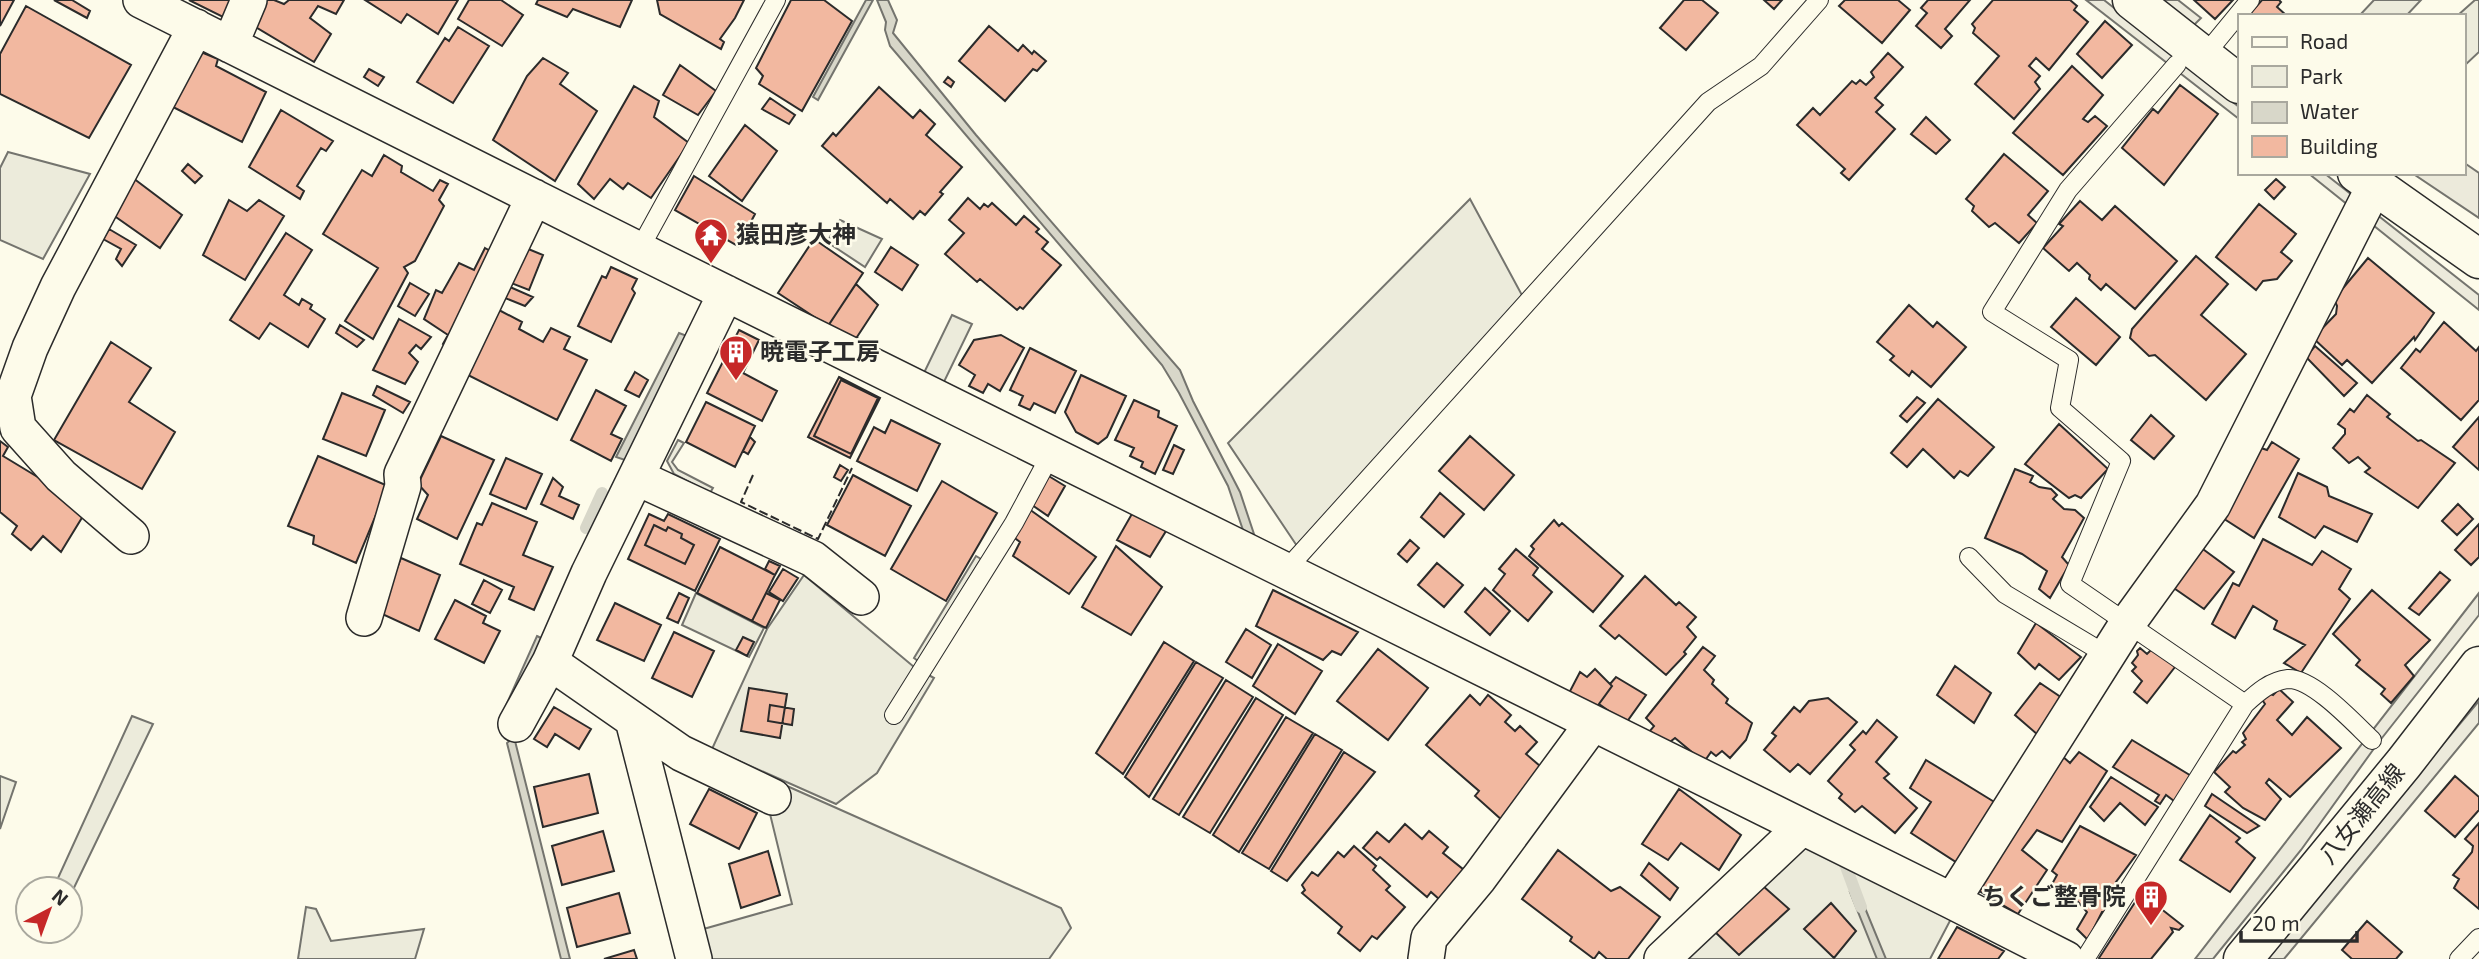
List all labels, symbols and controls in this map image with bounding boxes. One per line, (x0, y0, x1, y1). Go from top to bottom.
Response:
legend (2238, 14, 2465, 175)
text: Road (2300, 28, 2348, 53)
text: Park (2300, 63, 2343, 88)
text: Water (2300, 98, 2359, 123)
text: Building (2300, 133, 2378, 158)
temple icon: 猿田彦大神 (692, 216, 730, 265)
place label: 猿田彦大神 (736, 219, 856, 248)
building icon: 暁電子工房 (717, 333, 755, 382)
place label: 暁電子工房 (760, 336, 880, 365)
street label: 八女瀬高線 (2312, 757, 2410, 869)
north arrow (14, 875, 84, 945)
building icon: ちくご整骨院 (2132, 878, 2170, 927)
place label: ちくご整骨院 (1982, 881, 2126, 910)
text: N (48, 884, 73, 910)
scale bar (2241, 900, 2356, 944)
text: 20 m (2252, 910, 2300, 935)

